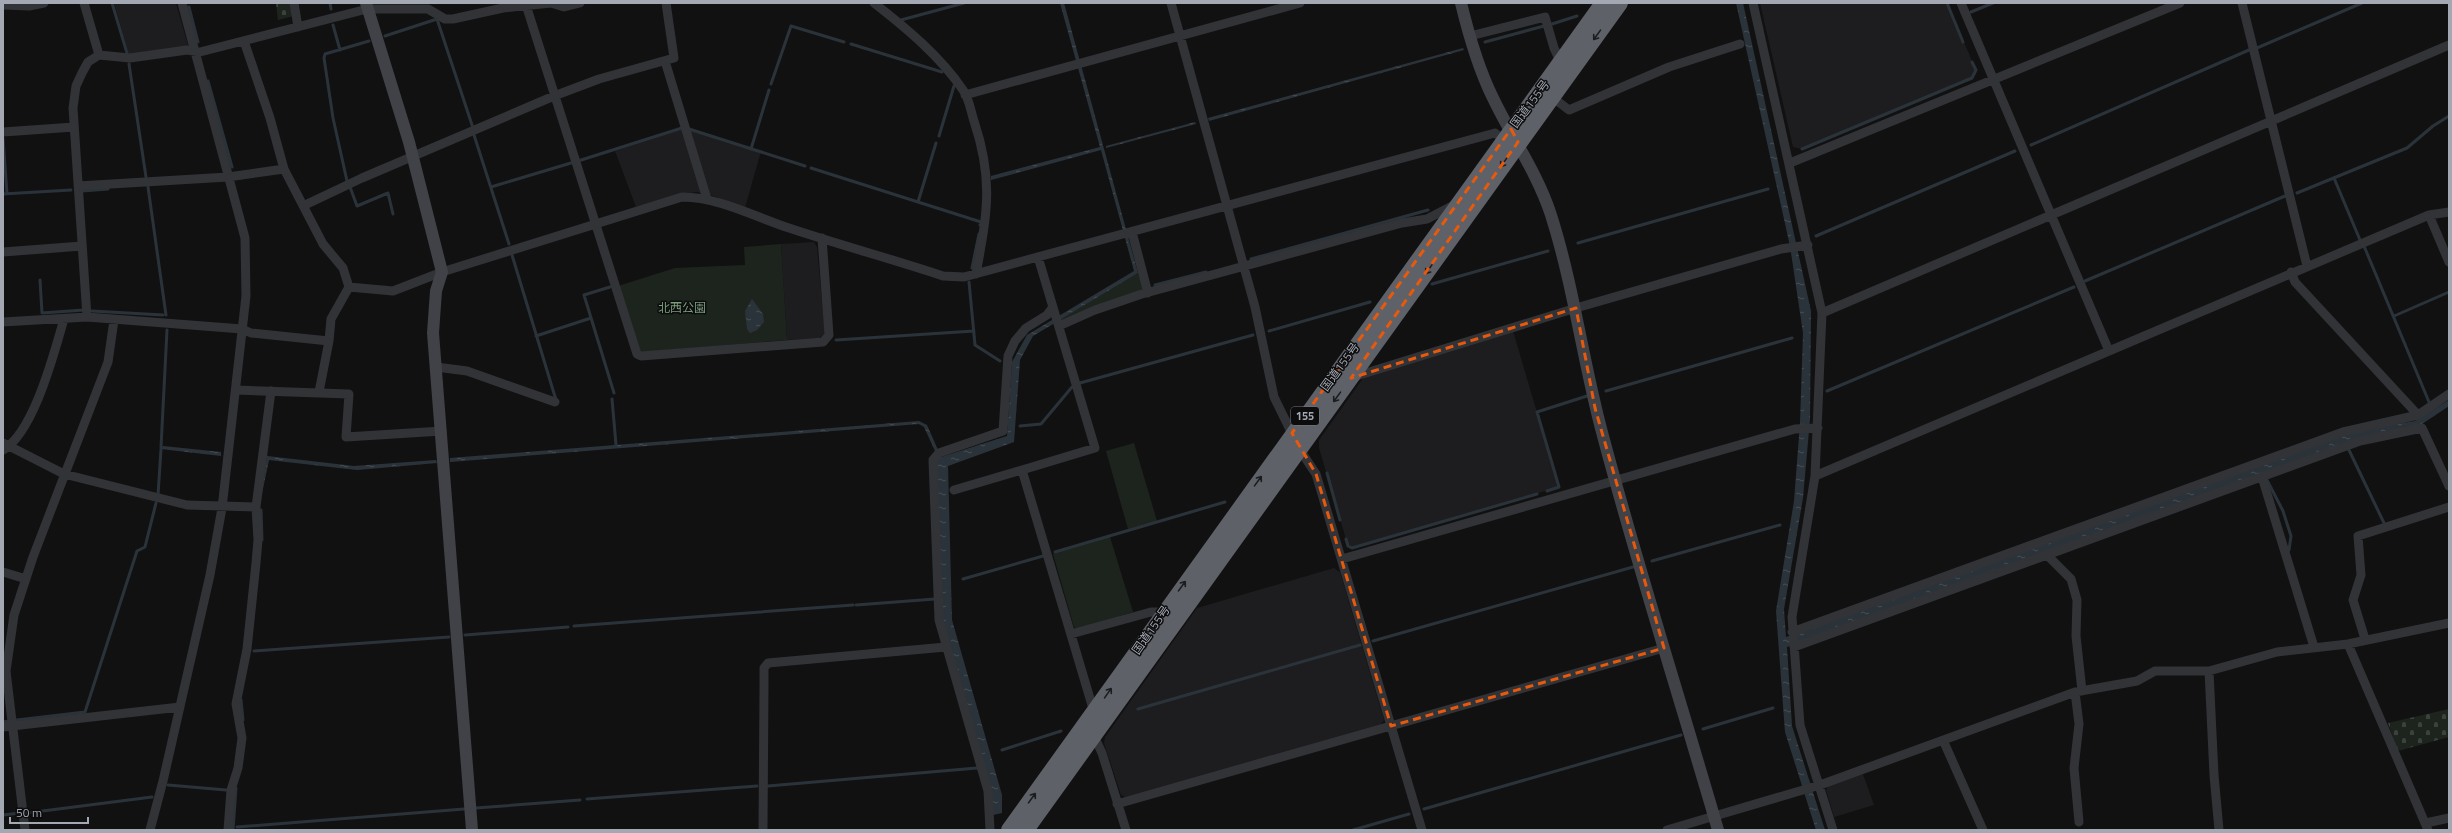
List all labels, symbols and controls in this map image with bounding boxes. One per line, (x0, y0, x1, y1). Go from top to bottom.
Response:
one-way arrow (1593, 29, 1601, 40)
street label: 国道155号 (1505, 76, 1554, 132)
one-way arrow (1500, 157, 1508, 168)
one-way arrow (1425, 263, 1433, 274)
park label: 北西公園 (658, 298, 706, 317)
street label: 国道155号 (1315, 338, 1364, 395)
one-way arrow (1333, 392, 1341, 403)
road number: 155 (1291, 407, 1319, 425)
one-way arrow (1254, 476, 1262, 487)
one-way arrow (1178, 581, 1186, 592)
street label: 国道155号 (1127, 601, 1174, 658)
one-way arrow (1104, 687, 1112, 698)
one-way arrow (1027, 793, 1036, 804)
scale bar (10, 799, 88, 825)
text: 50 m (16, 803, 42, 822)

